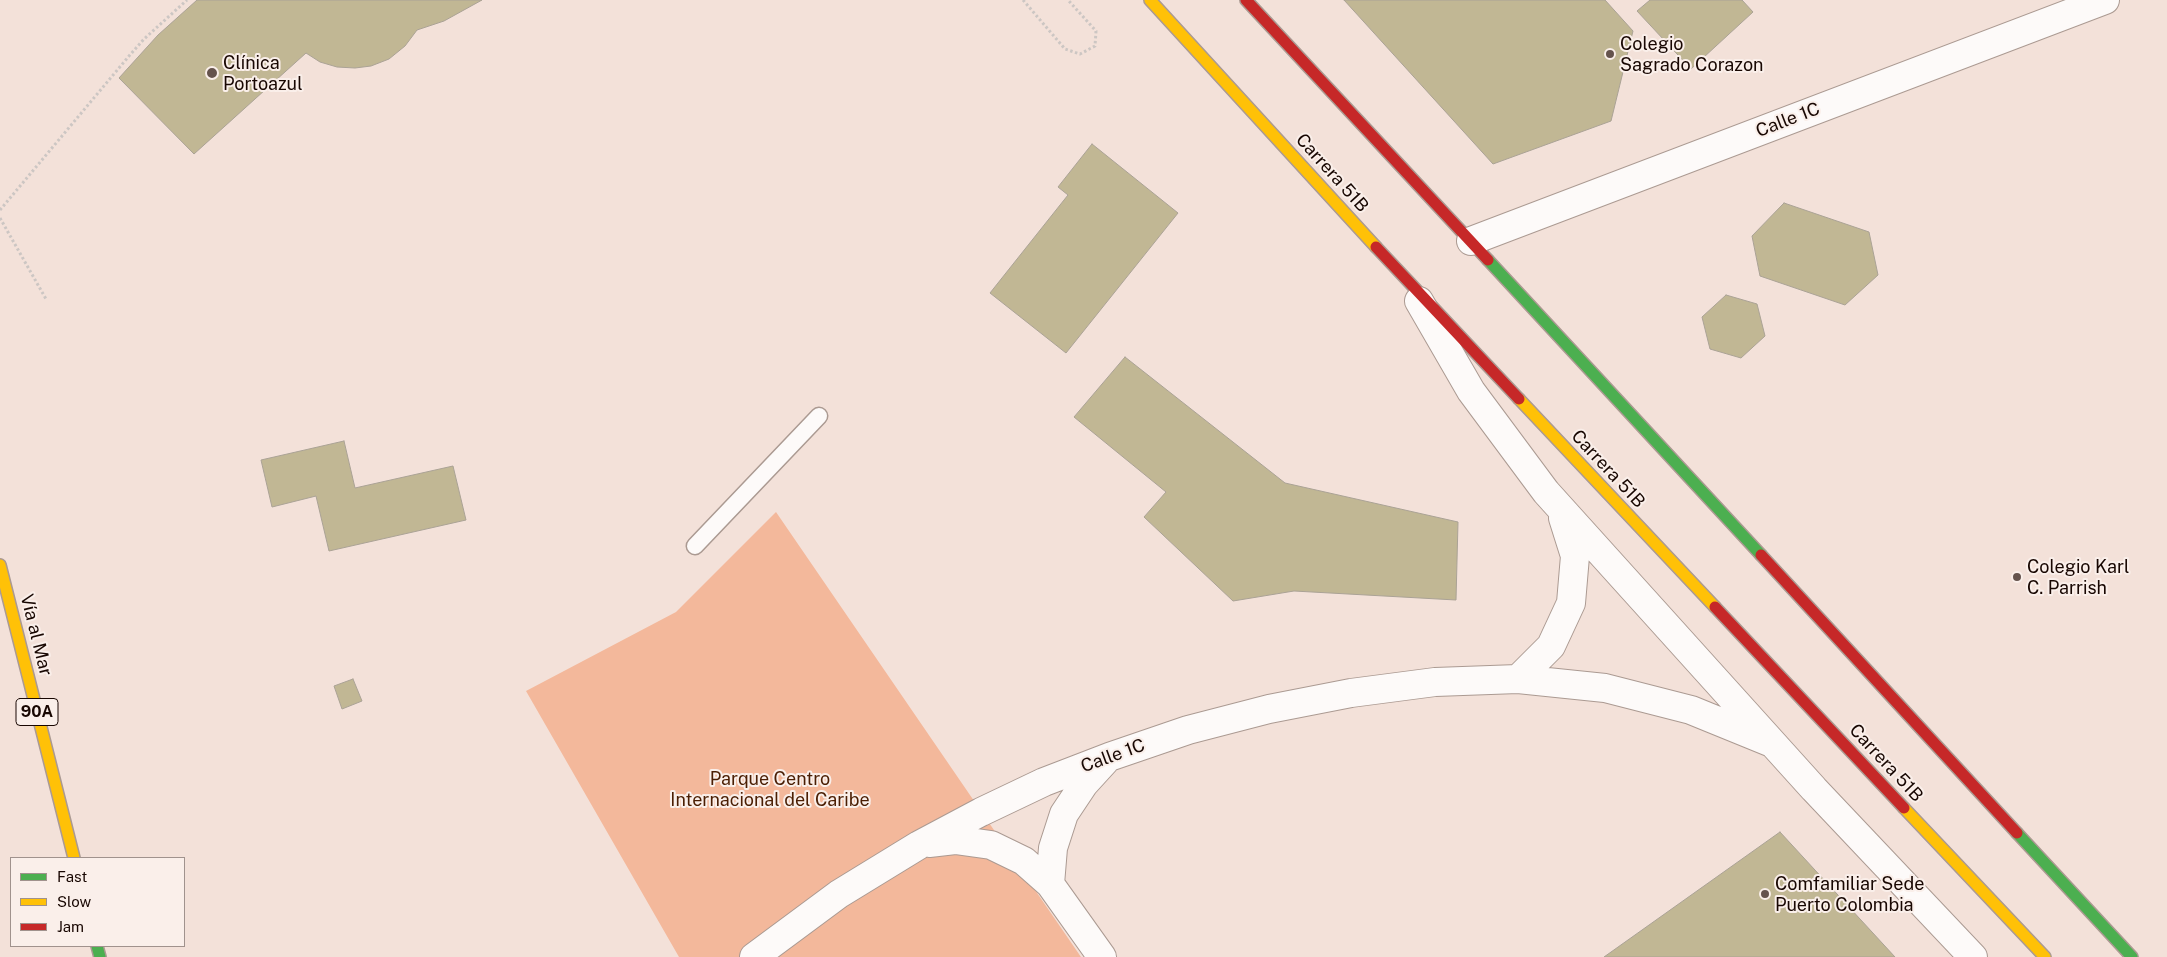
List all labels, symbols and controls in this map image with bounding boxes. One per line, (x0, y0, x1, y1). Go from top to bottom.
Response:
place label: Colegio Sagrado Corazon (1620, 33, 1763, 76)
marker: Colegio Sagrado Corazon (1604, 48, 1616, 60)
place label: Clínica Portoazul (223, 52, 303, 94)
marker: Clínica Portoazul (205, 66, 219, 80)
street label: Calle 1C (1753, 98, 1823, 142)
street label: Carrera 51B (1291, 129, 1373, 217)
street label: Carrera 51B (1567, 426, 1649, 512)
place label: Colegio Karl C. Parrish (2027, 556, 2129, 598)
marker: Colegio Karl C. Parrish (2011, 571, 2023, 583)
street label: Vía al Mar (15, 592, 57, 678)
road number: 90A (16, 699, 58, 726)
street label: Carrera 51B (1845, 720, 1927, 806)
street label: Calle 1C (1078, 734, 1148, 778)
park label: Parque Centro Internacional del Caribe (670, 768, 870, 811)
legend (10, 857, 185, 947)
text: Fast (57, 868, 87, 885)
place label: Comfamiliar Sede Puerto Colombia (1775, 873, 1924, 916)
marker: Comfamiliar Sede Puerto Colombia (1759, 888, 1771, 900)
text: Slow (57, 893, 91, 910)
text: Jam (57, 918, 84, 935)

